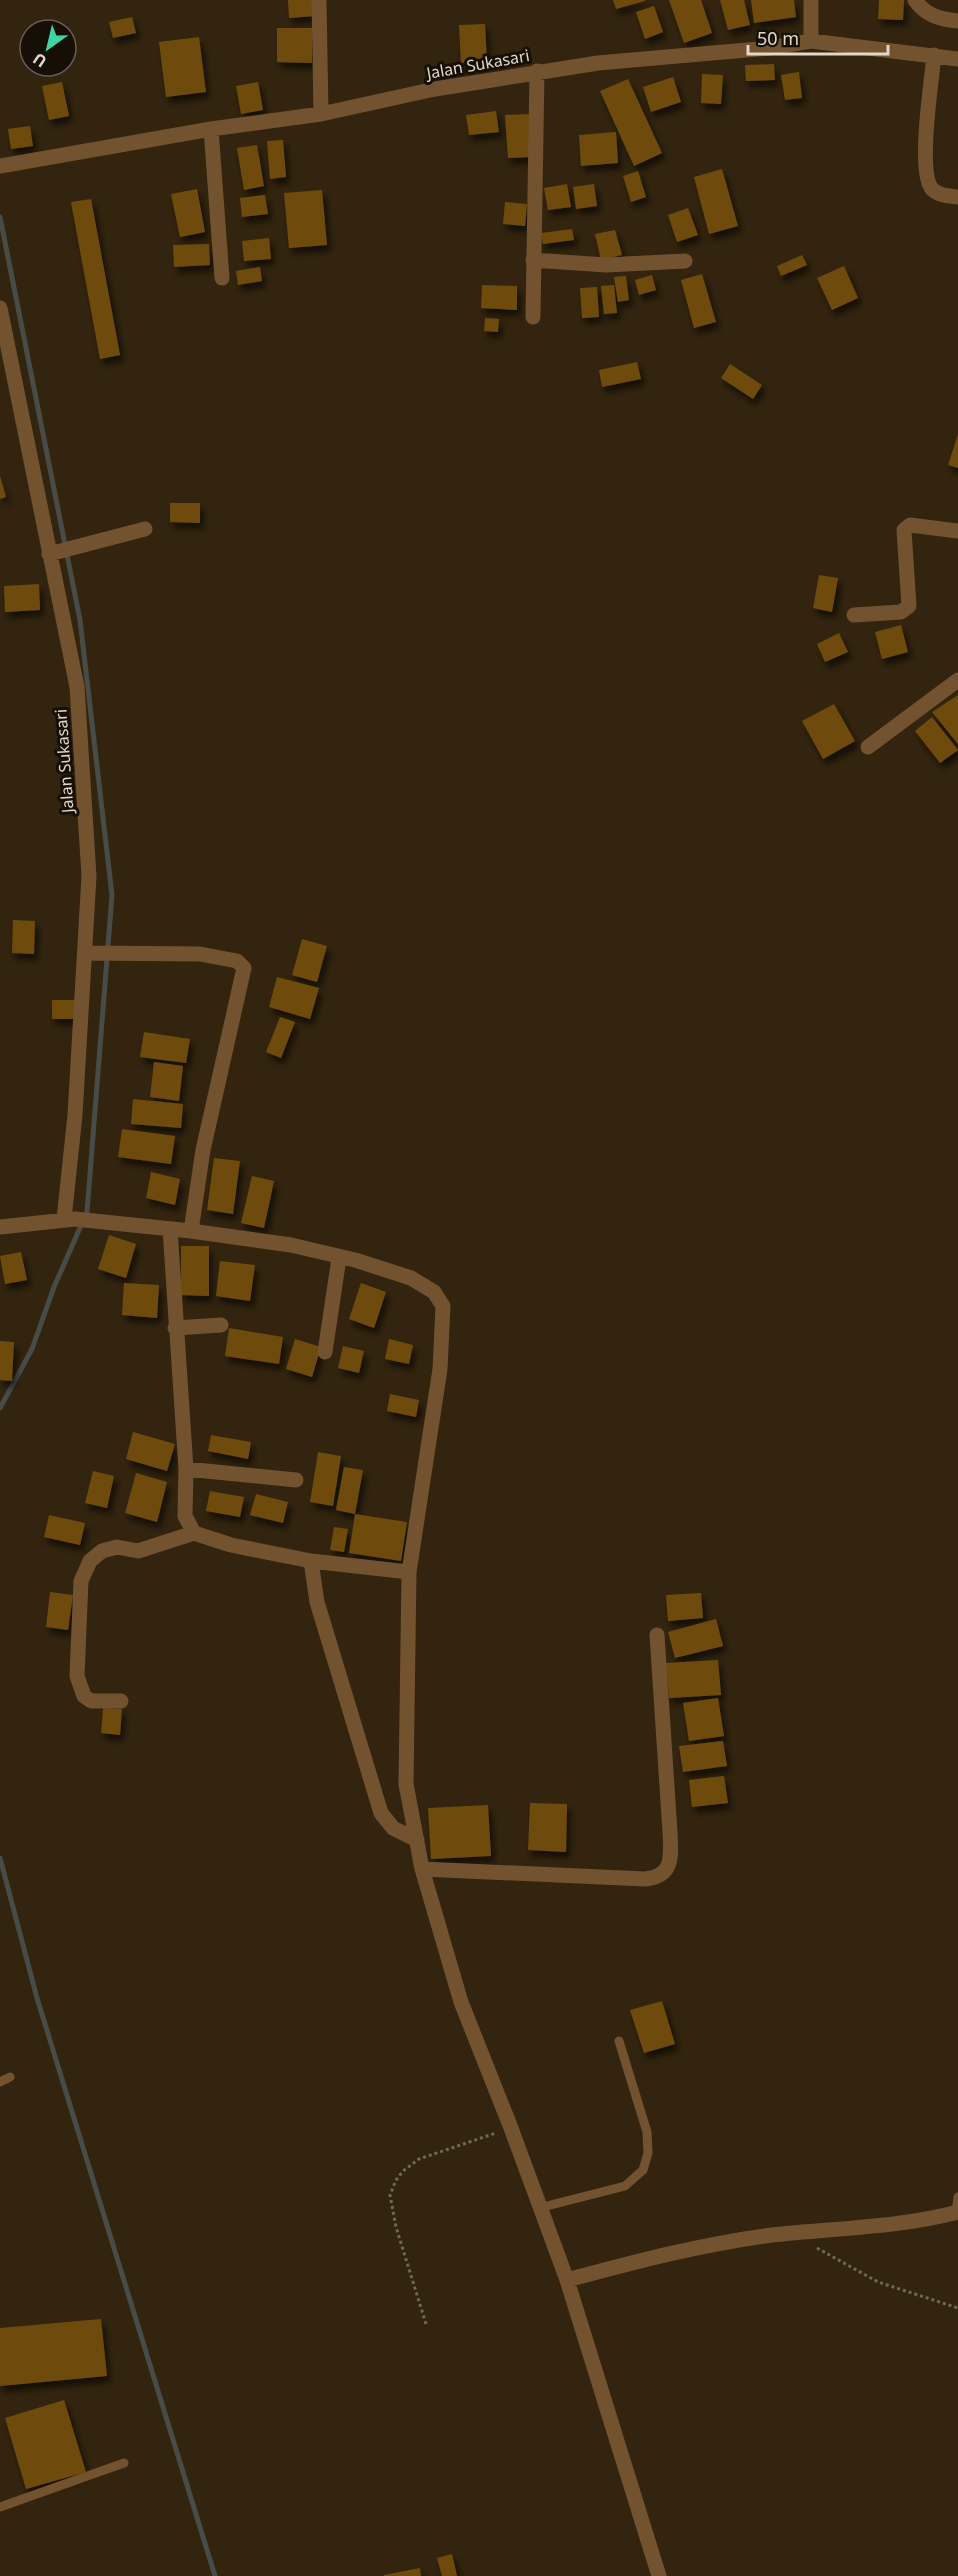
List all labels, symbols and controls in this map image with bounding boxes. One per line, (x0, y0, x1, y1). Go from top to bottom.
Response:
north arrow (18, 18, 78, 78)
scale bar (748, 18, 888, 56)
text: 50 m (757, 26, 799, 50)
street label: Jalan Sukasari (423, 44, 531, 84)
text: U (28, 48, 51, 73)
street label: Jalan Sukasari (49, 708, 79, 816)

